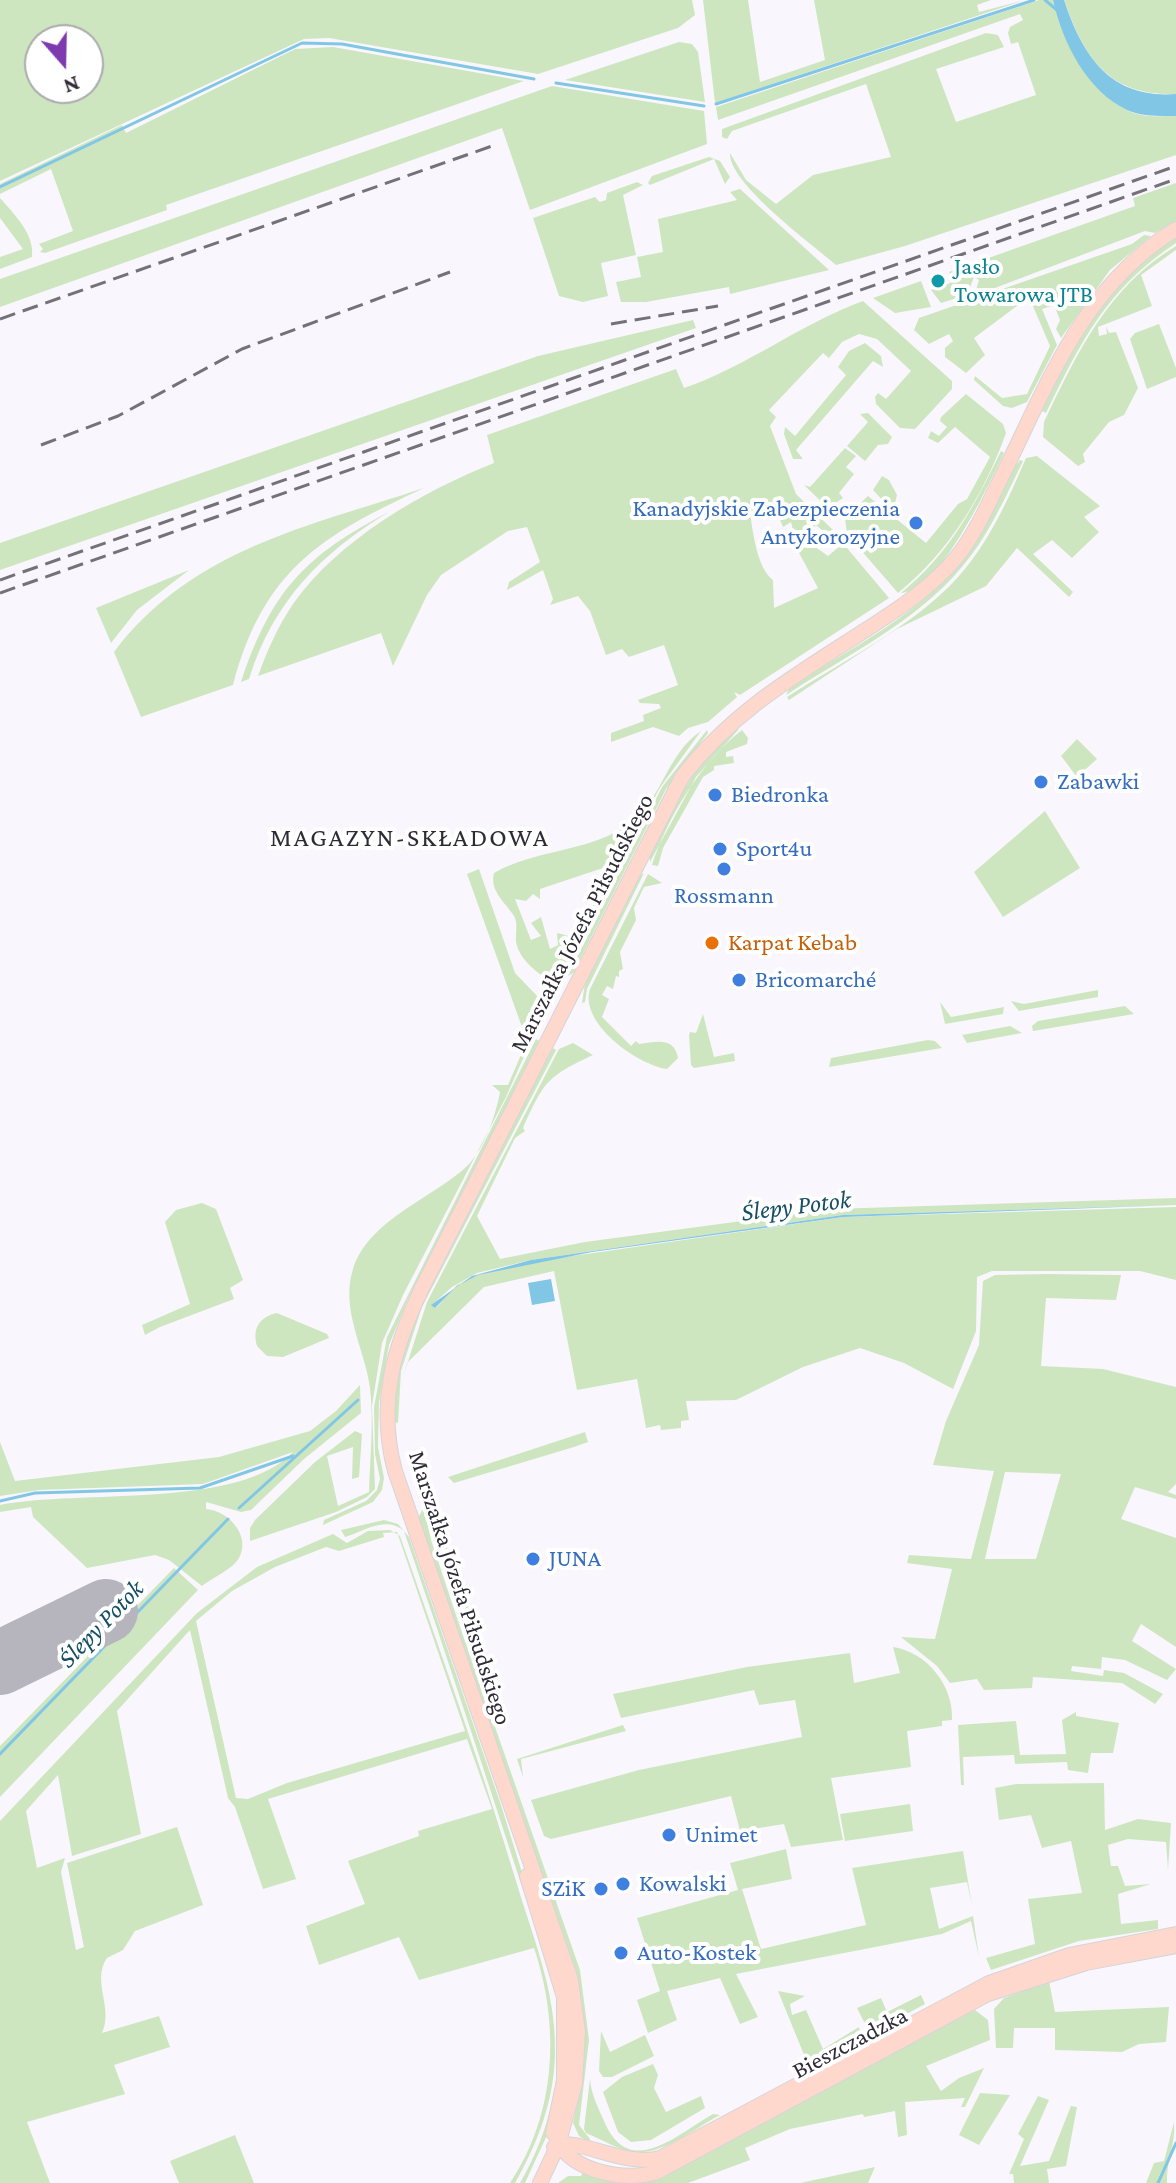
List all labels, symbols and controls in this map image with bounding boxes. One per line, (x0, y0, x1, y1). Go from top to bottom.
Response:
north arrow (24, 24, 104, 104)
text: N (60, 71, 83, 99)
place label: Jasło Towarowa JTB (954, 253, 1093, 309)
marker: Jasło Towarowa JTB (929, 272, 947, 290)
place label: Kanadyjskie Zabezpieczenia Antykorozyjne (632, 495, 900, 551)
marker: Kanadyjskie Zabezpieczenia Antykorozyjne (907, 514, 925, 532)
place label: Zabawki (1057, 768, 1139, 796)
marker: Zabawki (1032, 773, 1050, 791)
place label: Biedronka (731, 781, 829, 809)
marker: Biedronka (706, 786, 724, 804)
street label: Marszałka Józefa Piłsudskiego (504, 789, 660, 1057)
district label: MAGAZYN-SKŁADOWA (270, 822, 550, 854)
place label: Sport4u (736, 835, 812, 863)
marker: Sport4u (711, 840, 729, 858)
marker: Rossmann (715, 860, 733, 878)
place label: Rossmann (674, 882, 774, 910)
place label: Karpat Kebab (728, 929, 857, 957)
marker: Karpat Kebab (703, 934, 721, 952)
place label: Bricomarché (755, 966, 876, 994)
marker: Bricomarché (730, 971, 748, 989)
water label: Ślepy Potok (739, 1184, 853, 1228)
street label: Marszałka Józefa Piłsudskiego (402, 1447, 518, 1729)
place label: JUNA (549, 1545, 601, 1573)
marker: JUNA (524, 1550, 542, 1568)
water label: Ślepy Potok (51, 1574, 151, 1674)
place label: Unimet (685, 1821, 758, 1849)
marker: Unimet (660, 1826, 678, 1844)
place label: Kowalski (639, 1870, 726, 1898)
place label: SZiK (541, 1875, 585, 1903)
marker: Kowalski (614, 1875, 632, 1893)
marker: SZiK (592, 1880, 610, 1898)
place label: Auto-Kostek (637, 1939, 757, 1967)
marker: Auto-Kostek (612, 1944, 630, 1962)
street label: Bieszczadzka (788, 2001, 912, 2085)

